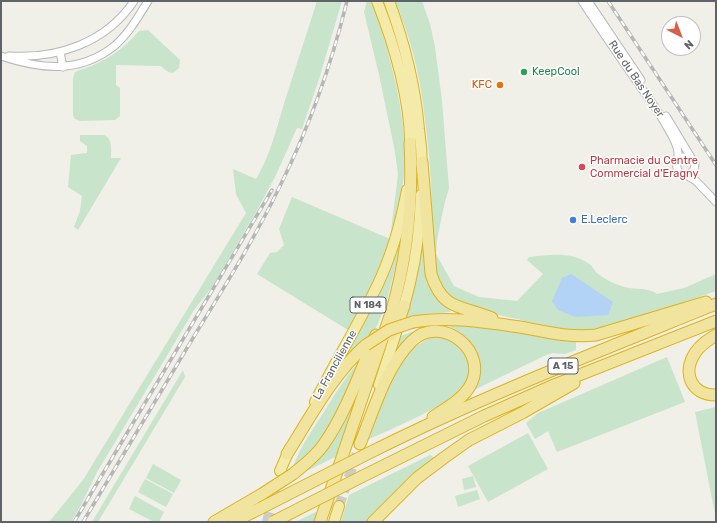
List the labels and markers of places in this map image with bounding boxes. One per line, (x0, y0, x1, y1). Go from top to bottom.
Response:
place label: KeepCool (532, 65, 580, 79)
marker: KeepCool (519, 67, 529, 77)
place label: KFC (472, 78, 492, 92)
marker: KFC (495, 80, 505, 90)
place label: Pharmacie du Centre Commercial d'Eragny (590, 154, 699, 180)
marker: Pharmacie du Centre Commercial d'Eragny (577, 162, 587, 172)
place label: E.Leclerc (581, 213, 628, 227)
marker: E.Leclerc (568, 215, 578, 225)

